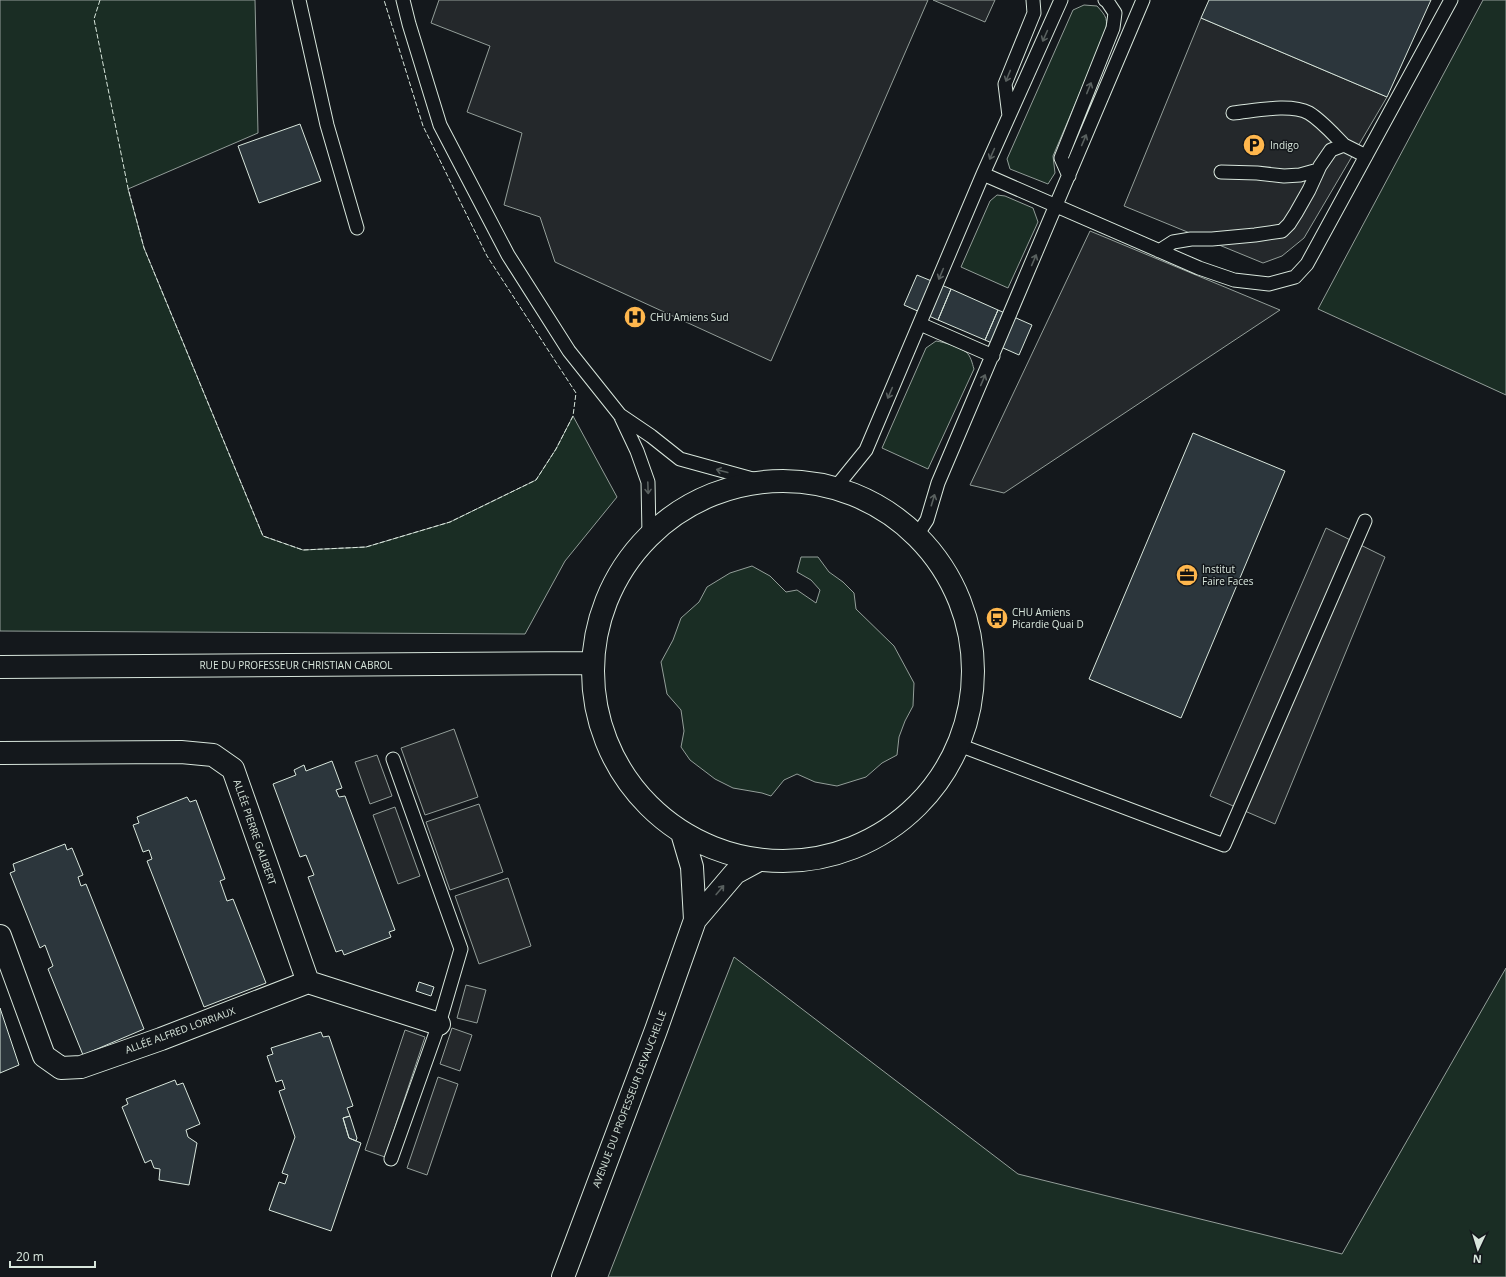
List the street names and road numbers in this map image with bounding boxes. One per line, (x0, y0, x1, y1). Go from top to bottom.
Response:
street label: RUE DU PROFESSEUR CHRISTIAN CABROL (199, 658, 393, 672)
street label: ALLÉE PIERRE GALIBERT (230, 777, 280, 887)
street label: ALLÉE ALFRED LORRIAUX (123, 1003, 237, 1056)
street label: AVENUE DU PROFESSEUR DEVAUCHELLE (589, 1008, 669, 1190)

